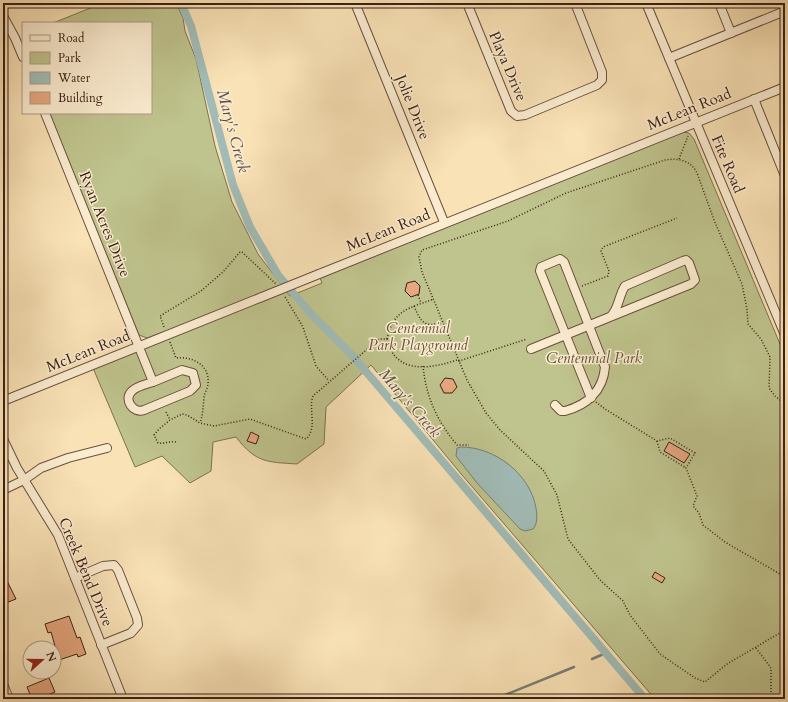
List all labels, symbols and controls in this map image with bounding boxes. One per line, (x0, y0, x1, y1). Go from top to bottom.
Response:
legend (22, 22, 152, 114)
street label: Playa Drive (484, 28, 532, 104)
text: Road (58, 30, 85, 46)
text: Park (58, 50, 82, 66)
text: Water (57, 70, 91, 86)
street label: Jolie Drive (390, 70, 435, 143)
street label: McLean Road (644, 83, 734, 135)
water label: Mary's Creek (211, 87, 255, 175)
text: Building (58, 90, 103, 106)
street label: Fite Road (707, 132, 749, 196)
street label: Ryan Acres Drive (75, 168, 135, 280)
street label: McLean Road (343, 204, 433, 256)
park label: Centennial Park Playground (368, 318, 468, 355)
street label: McLean Road (43, 325, 133, 377)
park label: Centennial Park (546, 348, 643, 368)
water label: Mary's Creek (374, 364, 446, 443)
street label: Creek Bend Drive (54, 514, 118, 630)
north arrow (22, 640, 62, 680)
text: N (42, 649, 60, 664)

